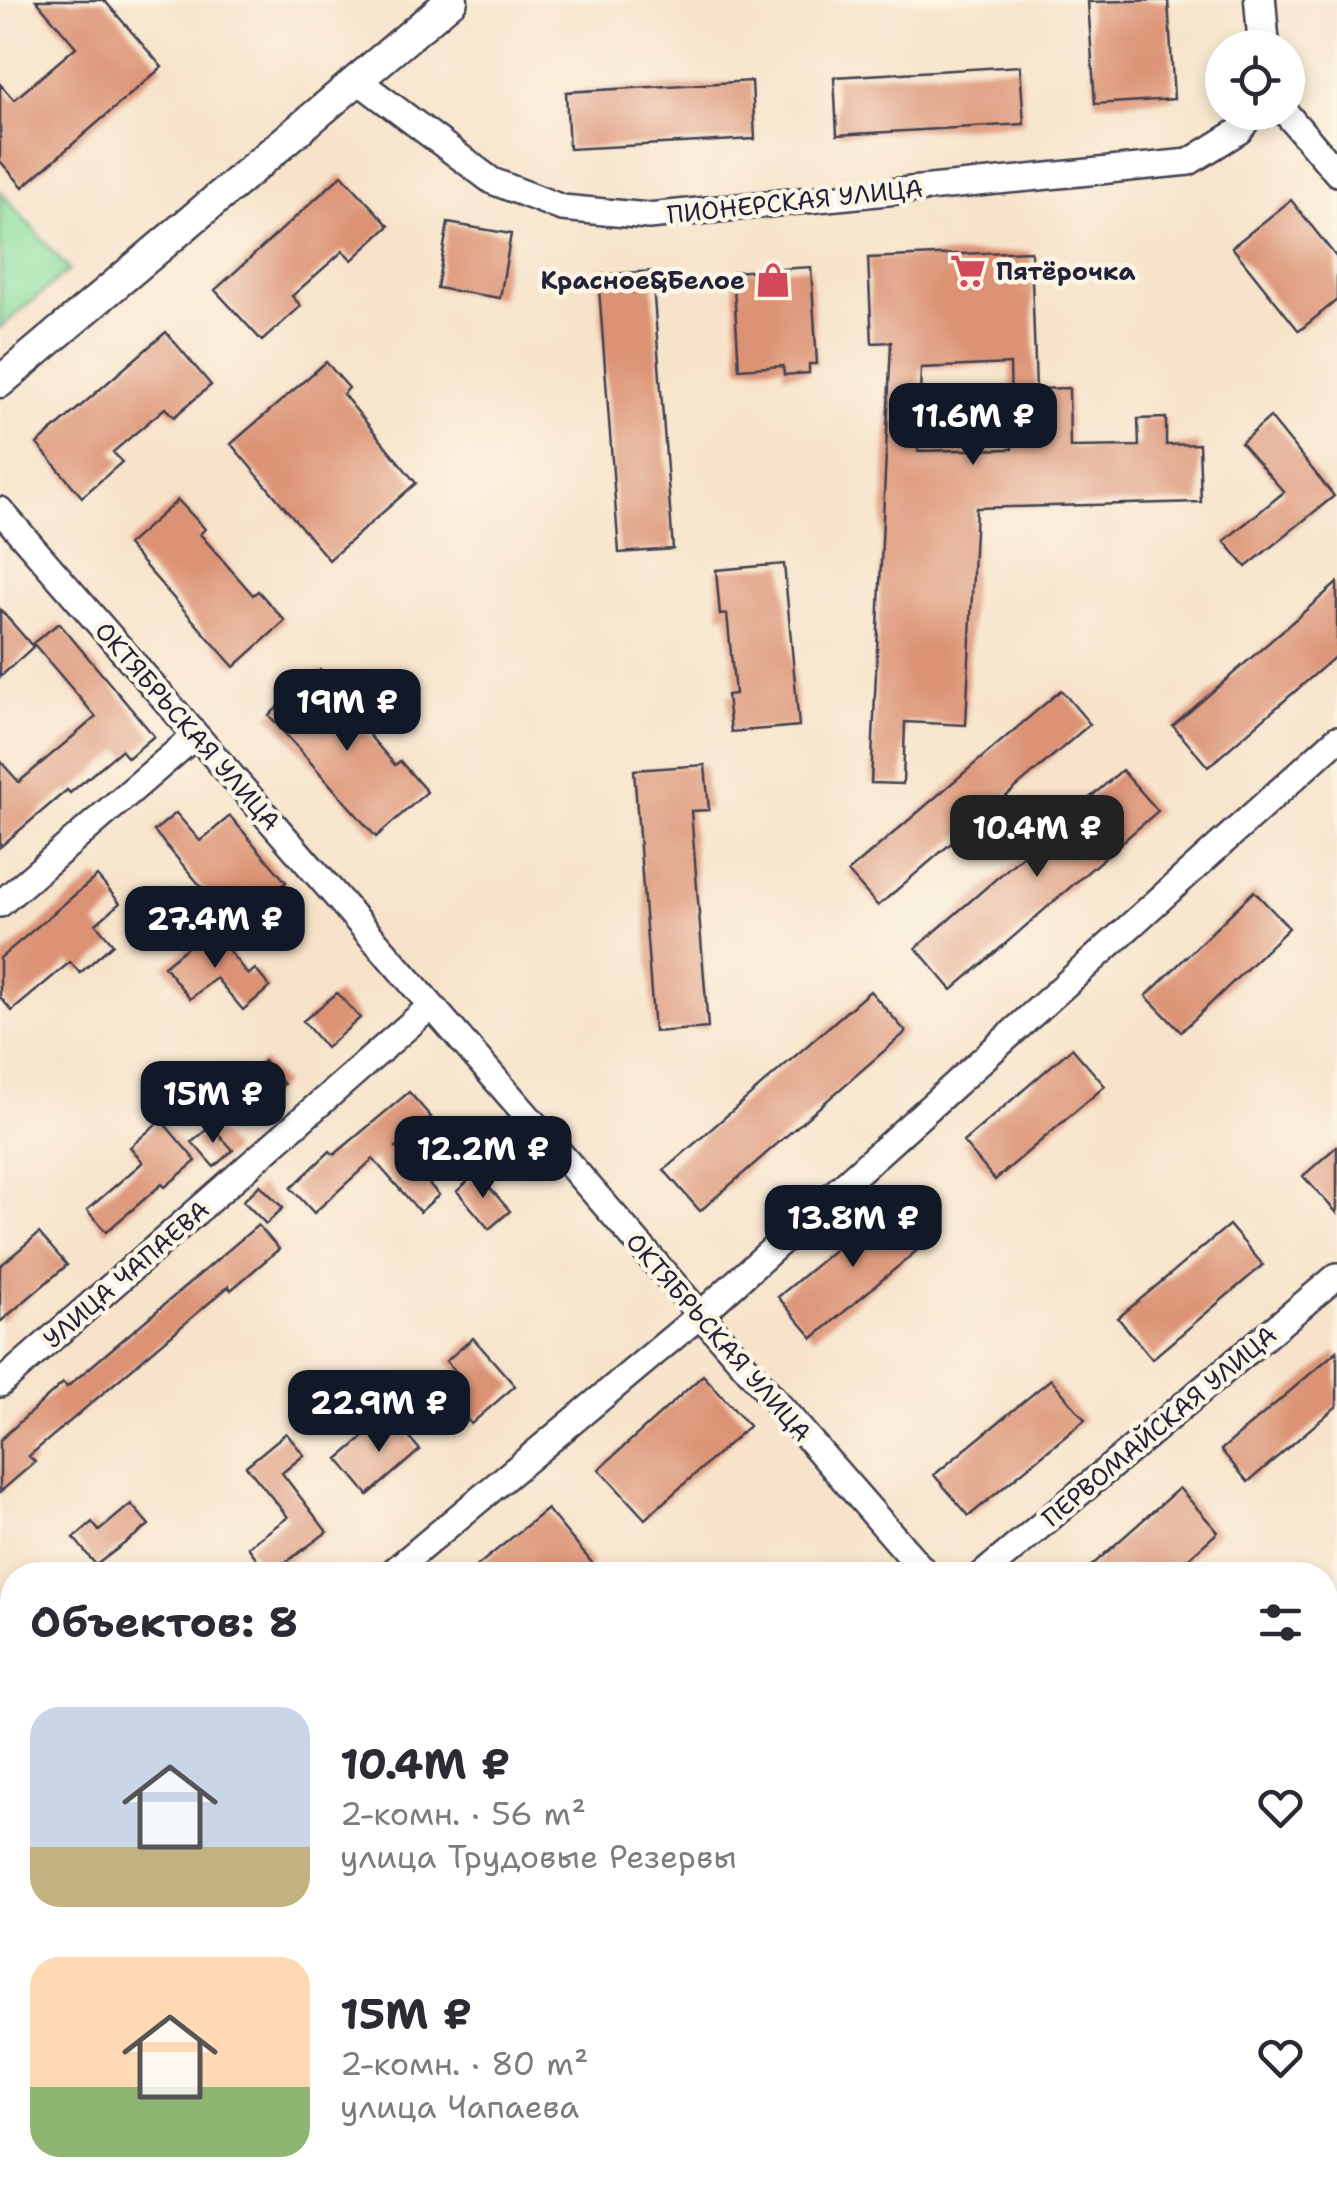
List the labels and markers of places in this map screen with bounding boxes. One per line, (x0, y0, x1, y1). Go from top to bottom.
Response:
supermarket icon: Пятёрочка (949, 252, 987, 290)
place label: Пятёрочка (996, 254, 1135, 288)
shop icon: Красное&Белое (754, 261, 792, 299)
place label: Красное&Белое (540, 263, 745, 297)
pin: 11.6M ₽ (881, 383, 1065, 468)
pin: 19M ₽ (277, 669, 417, 754)
pin: 10.4M ₽ (945, 795, 1129, 880)
pin: 27.4M ₽ (123, 886, 307, 971)
pin: 15M ₽ (143, 1061, 283, 1146)
pin: 12.2M ₽ (391, 1116, 575, 1201)
pin: 13.8M ₽ (761, 1185, 945, 1270)
pin: 22.9M ₽ (287, 1370, 471, 1455)

